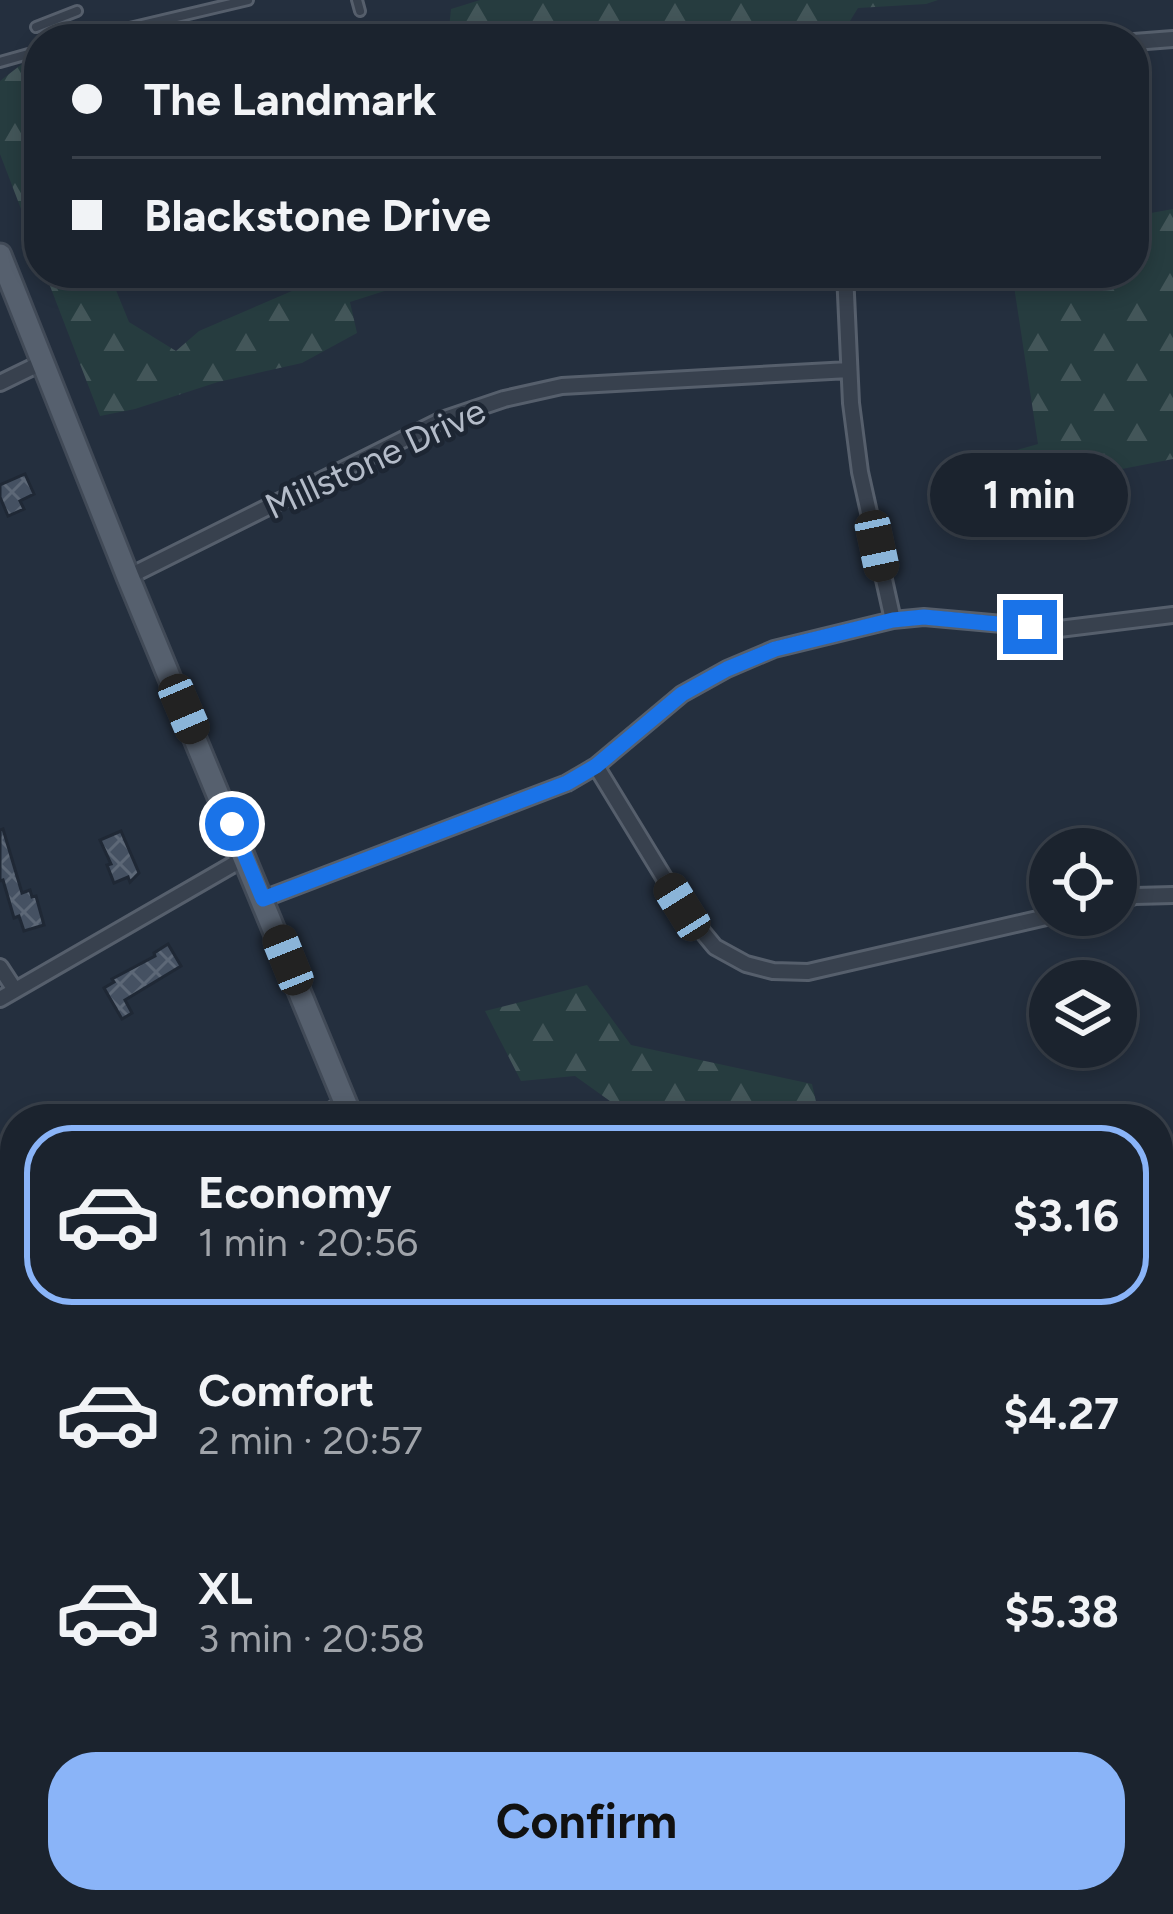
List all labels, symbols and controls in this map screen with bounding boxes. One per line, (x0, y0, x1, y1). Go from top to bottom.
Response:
text: The Landmark (144, 72, 437, 126)
text: Blackstone Drive (144, 188, 491, 242)
street label: Millstone Drive (258, 389, 492, 528)
callout: 1 min (931, 453, 1129, 537)
text: 1 min (983, 471, 1075, 518)
car (852, 507, 902, 585)
route end (1003, 600, 1057, 654)
car (153, 669, 215, 749)
route start (205, 797, 259, 851)
map controls (1029, 828, 1137, 1068)
button: locate (1029, 828, 1137, 936)
car (648, 867, 716, 947)
car (258, 920, 318, 1000)
button: layers (1029, 960, 1137, 1068)
icon: car (54, 1161, 162, 1269)
text: Economy (198, 1165, 391, 1219)
text: $3.16 (1013, 1188, 1119, 1242)
text: 1 min · 20:56 (198, 1219, 418, 1266)
icon: car (54, 1359, 162, 1467)
text: Comfort (198, 1363, 374, 1417)
text: $4.27 (1003, 1386, 1119, 1440)
text: 2 min · 20:57 (198, 1417, 423, 1464)
icon: car (54, 1557, 162, 1665)
text: XL (198, 1561, 253, 1615)
text: $5.38 (1004, 1584, 1119, 1638)
text: 3 min · 20:58 (198, 1615, 425, 1662)
button: Confirm (48, 1752, 1125, 1890)

